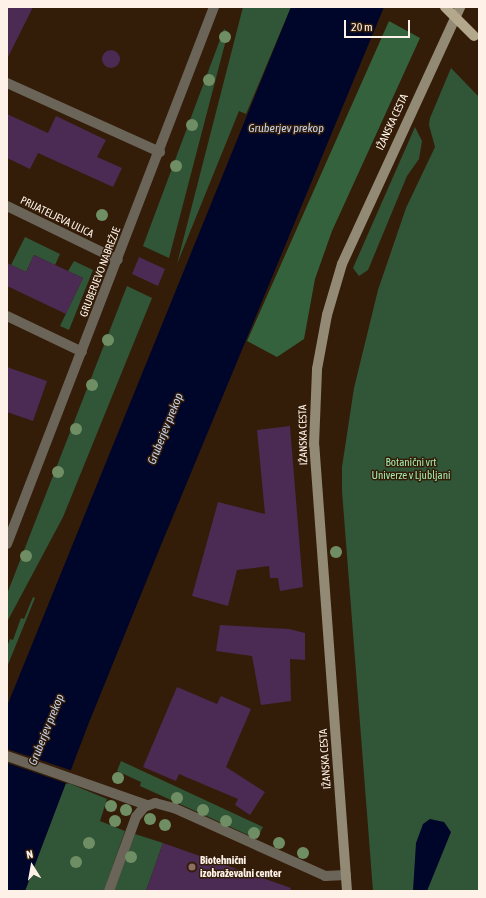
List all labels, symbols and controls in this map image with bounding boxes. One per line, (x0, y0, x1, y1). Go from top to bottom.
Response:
scale bar (346, 12, 412, 38)
text: 20 m (351, 20, 373, 34)
street label: IŽANSKA CESTA (373, 92, 411, 152)
water label: Gruberjev prekop (248, 122, 324, 136)
street label: PRIJATELJEVA ULICA (18, 194, 96, 240)
street label: GRUBERJEVO NABREŽJE (77, 225, 123, 319)
water label: Gruberjev prekop (145, 391, 187, 467)
street label: IŽANSKA CESTA (296, 405, 310, 465)
park label: Botanični vrt Univerze v Ljubljani (371, 456, 451, 482)
water label: Gruberjev prekop (26, 692, 68, 768)
street label: IŽANSKA CESTA (316, 728, 334, 790)
north arrow (12, 846, 52, 886)
text: N (25, 848, 34, 861)
place label: Biotehnični izobraževalni center (200, 854, 281, 880)
marker: Biotehnični izobraževalni center (187, 862, 197, 872)

